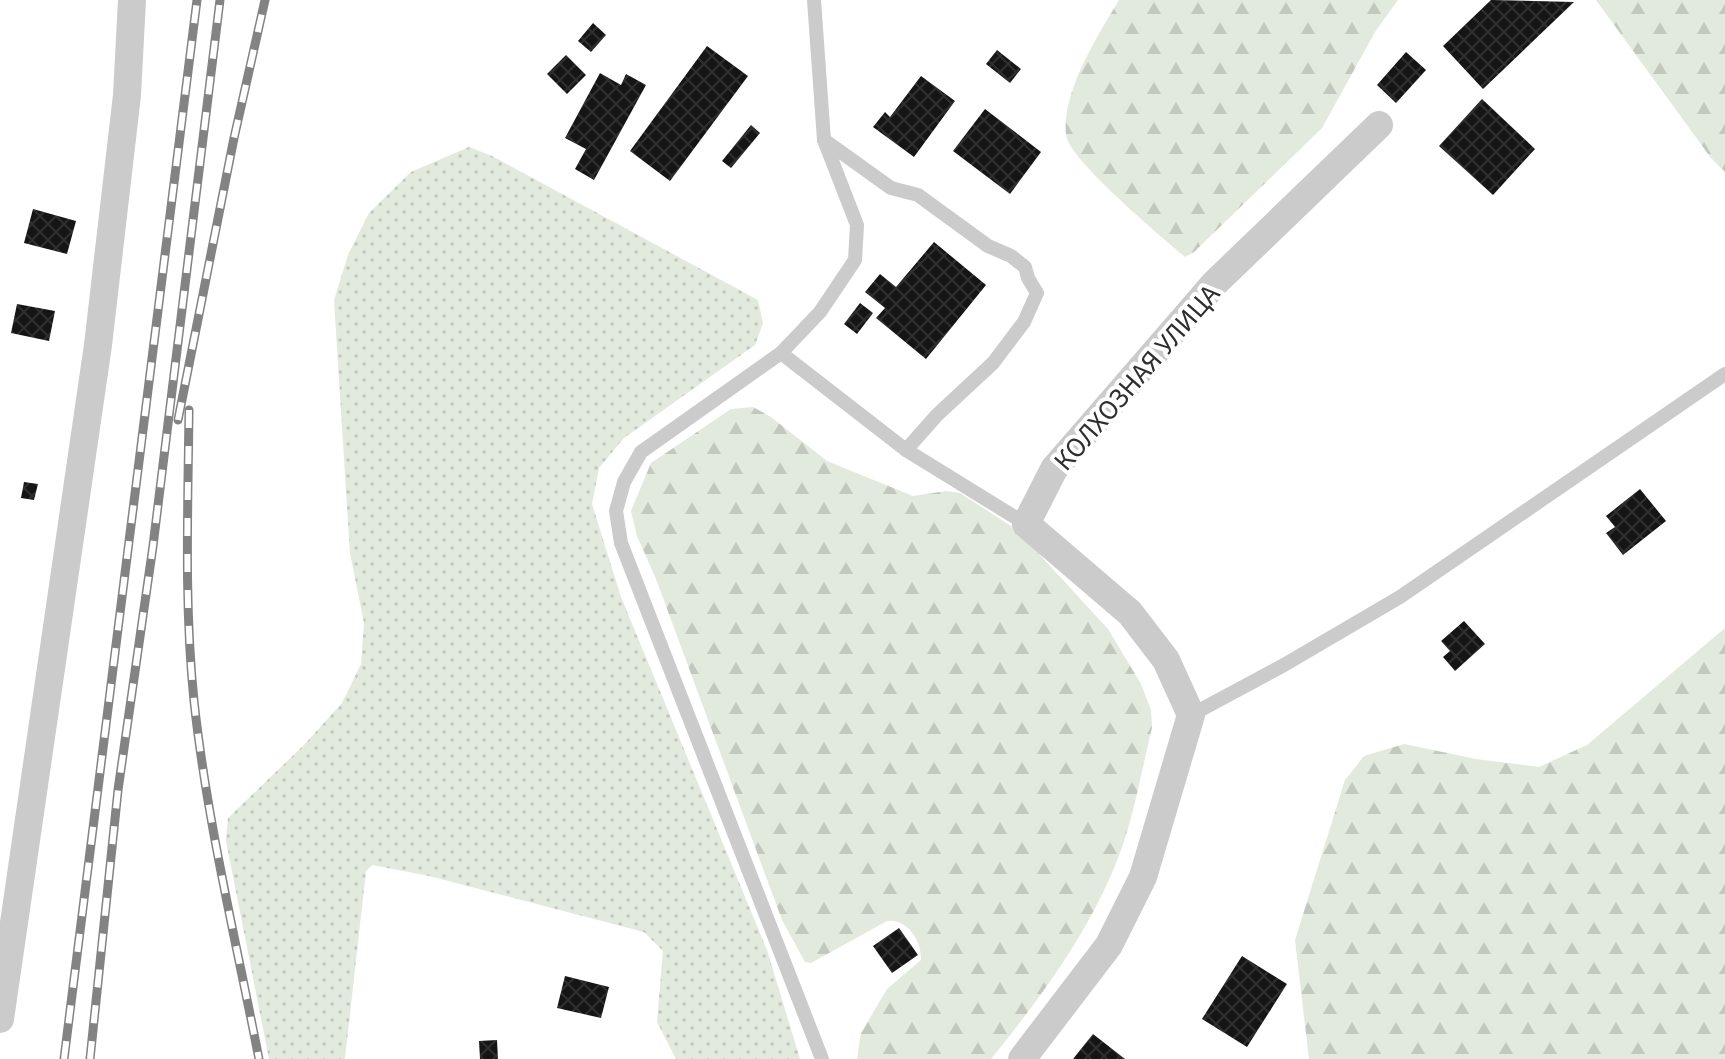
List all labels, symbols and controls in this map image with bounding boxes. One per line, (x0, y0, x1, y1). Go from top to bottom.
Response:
street label: КОЛХОЗНАЯ УЛИЦА (1044, 275, 1230, 480)

